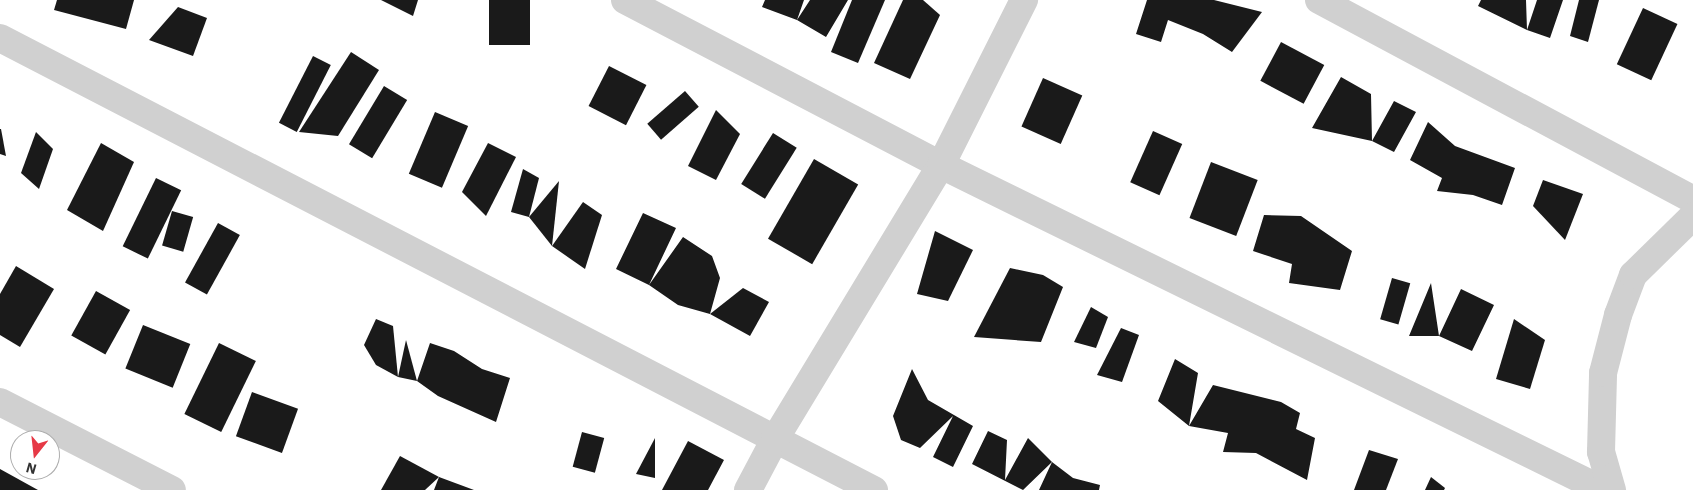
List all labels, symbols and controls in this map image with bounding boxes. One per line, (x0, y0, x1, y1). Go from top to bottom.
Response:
north arrow (10, 430, 60, 480)
text: N (24, 458, 39, 479)

